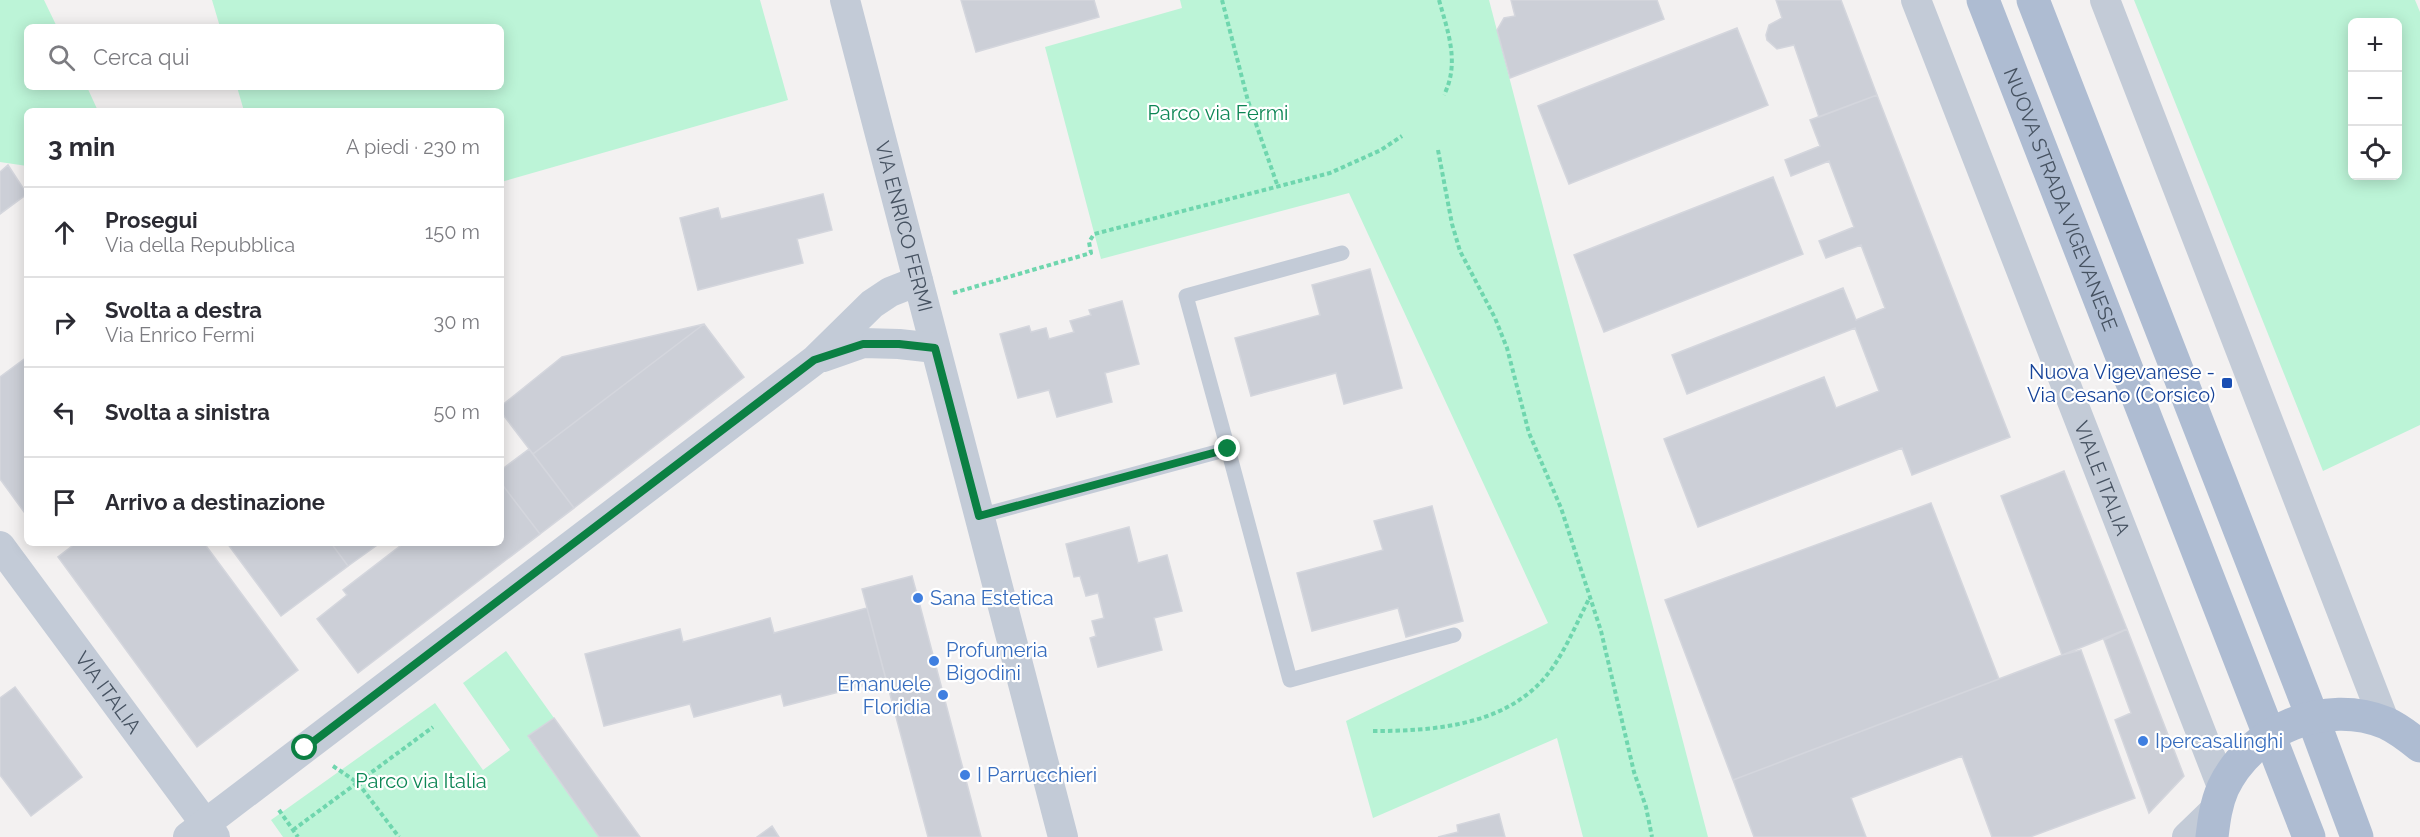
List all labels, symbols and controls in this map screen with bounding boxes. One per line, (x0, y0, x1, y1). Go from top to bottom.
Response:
map controls (2348, 18, 2402, 180)
button: + (2348, 18, 2402, 72)
search box (24, 24, 504, 90)
icon: search (45, 41, 78, 74)
text: Cerca qui (93, 44, 190, 70)
street label: NUOVA STRADA VIGEVANESE (1999, 64, 2123, 334)
button: − (2348, 72, 2402, 126)
park label: Parco via Fermi (1148, 101, 1288, 125)
button: locate (2348, 126, 2402, 180)
text: 3 min (48, 132, 115, 162)
text: A piedi · 230 m (346, 135, 480, 159)
street label: VIA ENRICO FERMI (870, 138, 938, 314)
text: Prosegui (105, 207, 198, 233)
icon: ahead (48, 216, 81, 249)
text: 150 m (425, 220, 480, 244)
text: Via della Repubblica (105, 233, 295, 257)
text: Svolta a destra (105, 297, 262, 323)
icon: right (48, 306, 81, 339)
text: 30 m (434, 310, 480, 334)
text: Via Enrico Fermi (105, 323, 255, 347)
place label: Nuova Vigevanese - Via Cesano (Corsico) (2027, 360, 2215, 407)
marker: Nuova Vigevanese - Via Cesano (Corsico) (2220, 376, 2234, 390)
icon: left (48, 396, 81, 429)
text: Svolta a sinistra (105, 399, 270, 425)
text: 50 m (433, 400, 480, 424)
street label: VIALE ITALIA (2069, 418, 2135, 539)
route end (1214, 435, 1240, 461)
icon: arrive (48, 486, 81, 519)
text: Arrivo a destinazione (105, 489, 325, 515)
place label: Sana Estetica (930, 586, 1054, 610)
marker: Sana Estetica (911, 591, 925, 605)
place label: Profumeria Bigodini (946, 638, 1048, 685)
street label: VIA ITALIA (70, 647, 147, 739)
marker: Profumeria Bigodini (927, 654, 941, 668)
place label: Emanuele Floridia (837, 672, 931, 719)
marker: Emanuele Floridia (936, 688, 950, 702)
place label: Ipercasalinghi (2155, 729, 2283, 753)
route start (291, 734, 317, 760)
marker: Ipercasalinghi (2136, 734, 2150, 748)
place label: I Parrucchieri (977, 763, 1097, 787)
marker: I Parrucchieri (958, 768, 972, 782)
park label: Parco via Italia (355, 769, 487, 793)

